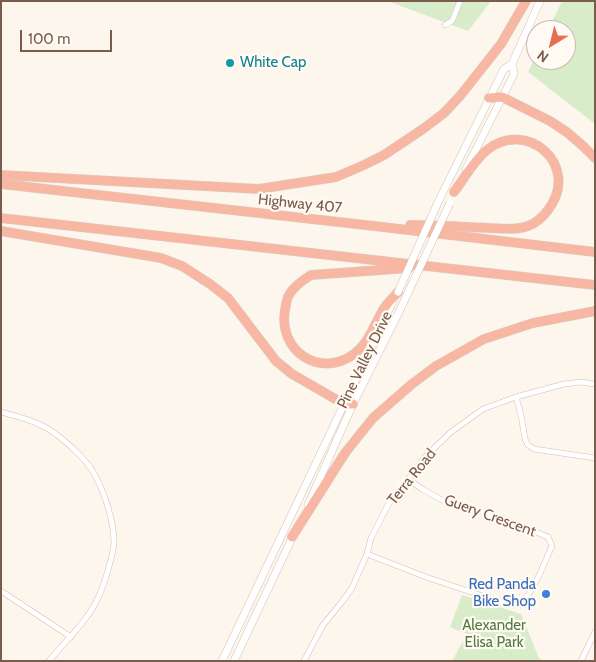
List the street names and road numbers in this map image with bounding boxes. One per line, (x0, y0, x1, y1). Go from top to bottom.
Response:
street label: Highway 407 (257, 191, 343, 217)
street label: Pine Valley Drive (334, 308, 396, 412)
street label: Terra Road (384, 445, 440, 509)
street label: Guery Crescent (442, 491, 538, 541)

